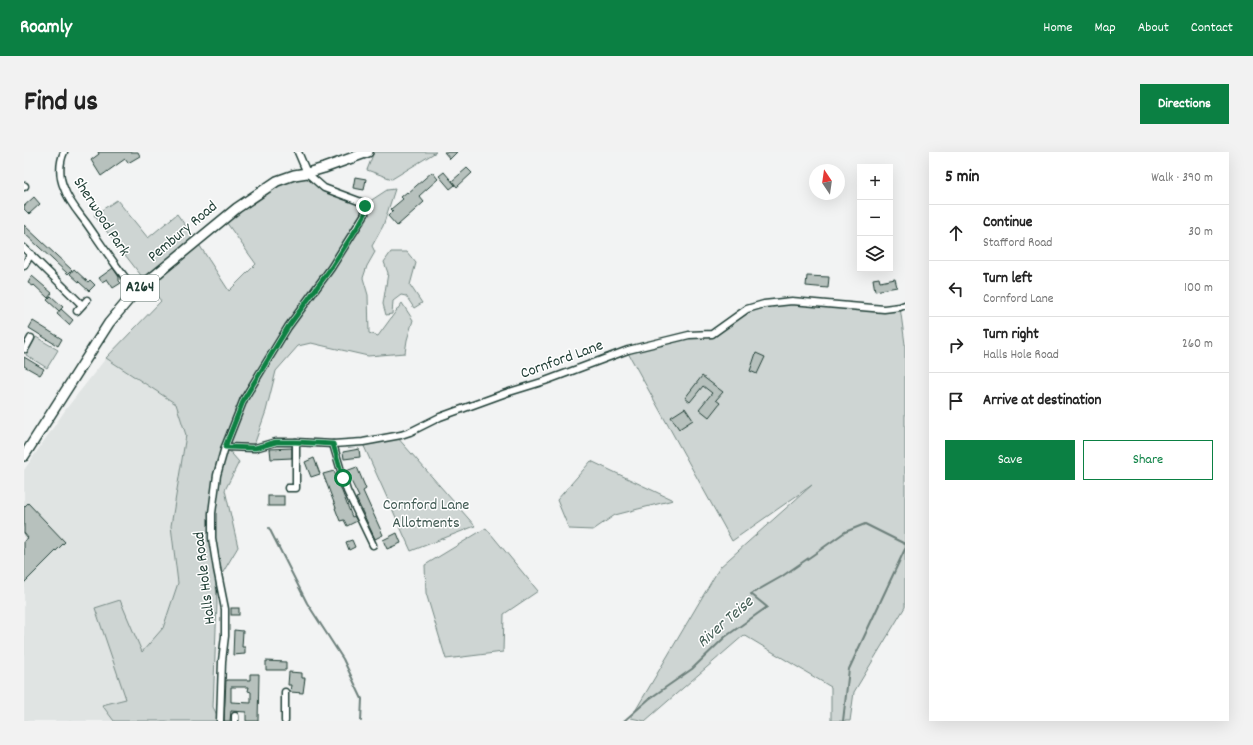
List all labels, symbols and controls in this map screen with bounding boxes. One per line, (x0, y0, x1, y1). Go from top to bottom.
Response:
text: Roamly (20, 15, 72, 42)
text: Home (1043, 18, 1072, 38)
text: Map (1094, 18, 1116, 38)
text: About (1138, 18, 1169, 38)
text: Contact (1191, 18, 1233, 38)
text: Find us (24, 84, 98, 124)
button: Directions (1140, 84, 1229, 124)
north arrow (809, 164, 845, 200)
map controls (857, 164, 893, 272)
button: + (857, 164, 893, 200)
text: 5 min (945, 166, 979, 190)
text: Walk · 390 m (1151, 169, 1213, 188)
street label: Sherwood Park (67, 173, 135, 261)
street label: Pembury Road (143, 196, 223, 268)
route end (356, 197, 374, 215)
button: − (857, 200, 893, 236)
text: Continue (983, 212, 1032, 234)
icon: ahead (945, 222, 967, 244)
text: 30 m (1188, 223, 1213, 242)
text: Stafford Road (983, 234, 1052, 253)
button: layers (857, 236, 893, 272)
text: Turn left (983, 268, 1032, 290)
road number: A264 (121, 275, 159, 301)
icon: left (945, 278, 967, 300)
text: 100 m (1184, 279, 1213, 298)
text: Cornford Lane (983, 290, 1053, 309)
text: Turn right (983, 324, 1039, 346)
street label: Cornford Lane (517, 334, 607, 386)
icon: right (945, 334, 967, 356)
text: 260 m (1182, 335, 1213, 354)
text: Halls Hole Road (983, 346, 1059, 365)
icon: arrive (945, 390, 967, 412)
text: Arrive at destination (983, 390, 1101, 412)
button: Save (945, 440, 1075, 480)
button: Share (1083, 440, 1213, 480)
route start (334, 469, 352, 487)
park label: Cornford Lane Allotments (383, 494, 469, 535)
street label: Halls Hole Road (188, 530, 222, 626)
water label: River Teise (692, 591, 761, 654)

